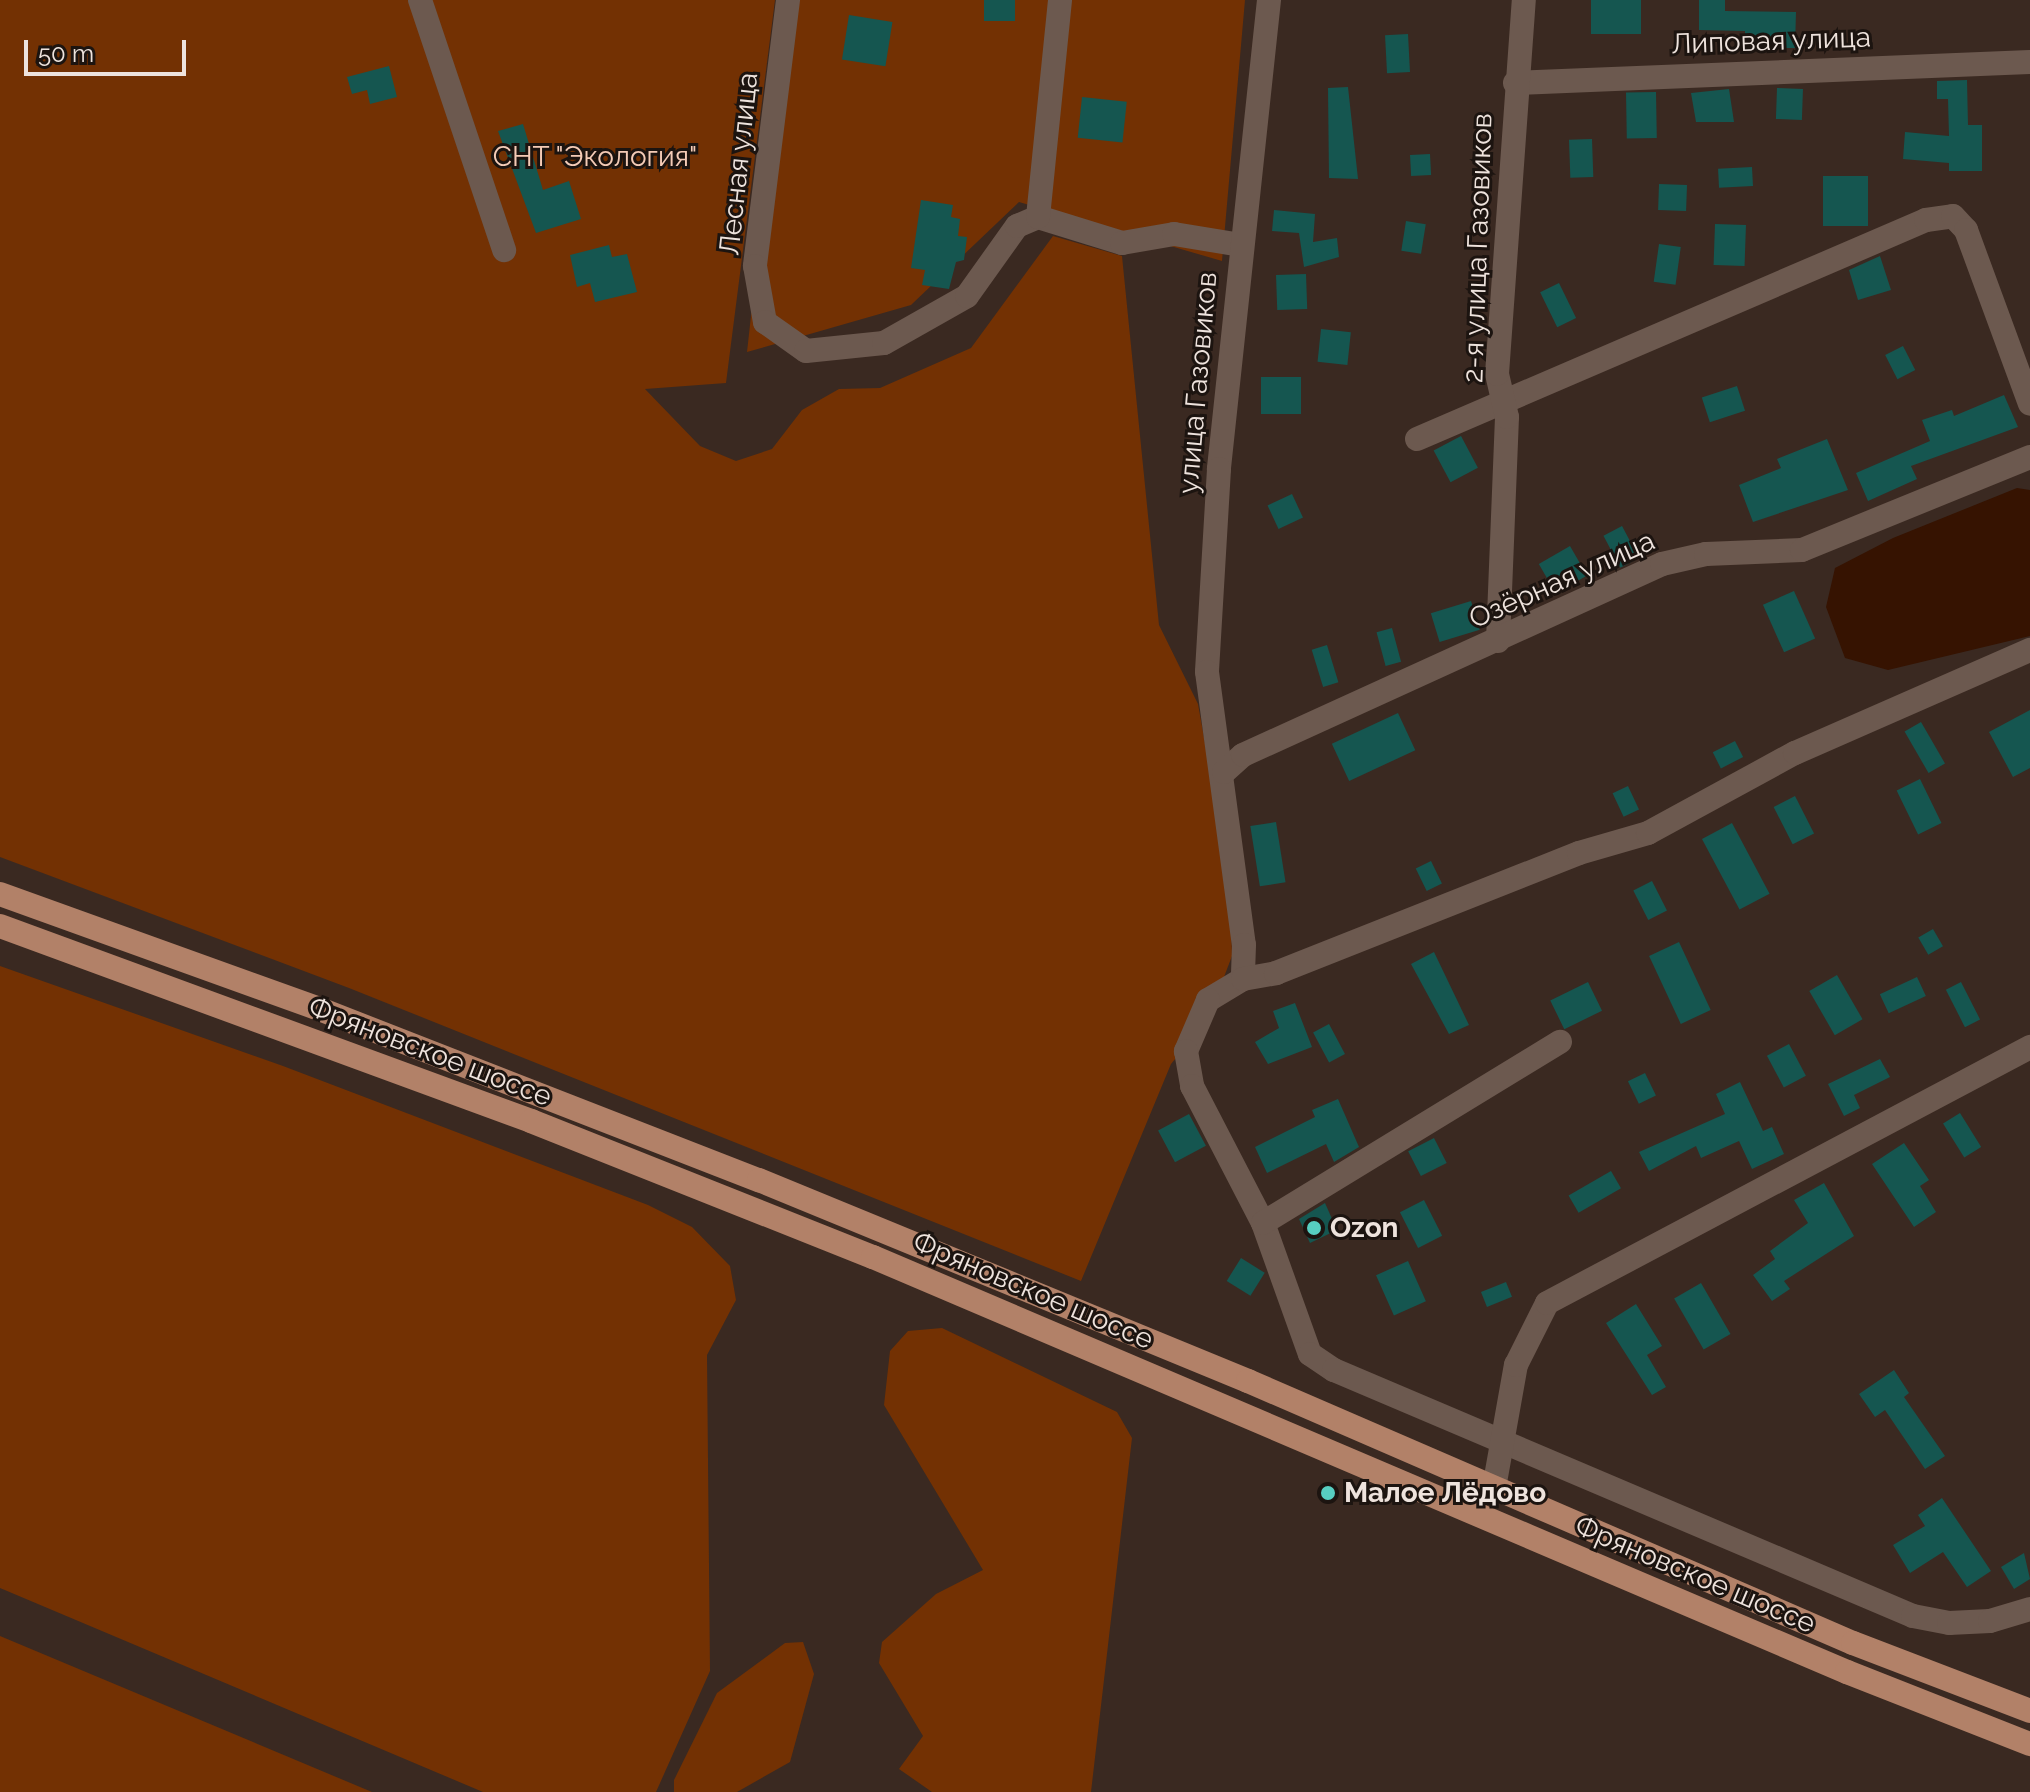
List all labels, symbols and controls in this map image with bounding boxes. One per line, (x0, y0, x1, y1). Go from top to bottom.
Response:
street label: Липовая улица (1670, 21, 1872, 61)
scale bar (28, 24, 190, 74)
text: 50 m (38, 39, 94, 68)
street label: Лесная улица (713, 70, 765, 258)
street label: 2-я улица Газовиков (1456, 112, 1500, 384)
park label: СНТ "Экология" (492, 140, 698, 174)
street label: улица Газовиков (1172, 271, 1224, 495)
street label: Озёрная улица (1464, 524, 1660, 636)
street label: Фряновское шоссе (304, 990, 556, 1114)
place label: Ozon (1330, 1211, 1399, 1245)
marker: Ozon (1305, 1219, 1323, 1237)
street label: Фряновское шоссе (908, 1225, 1158, 1357)
place label: Малое Лёдово (1344, 1476, 1546, 1510)
marker: Малое Лёдово (1319, 1484, 1337, 1502)
street label: Фряновское шоссе (1570, 1509, 1820, 1641)

